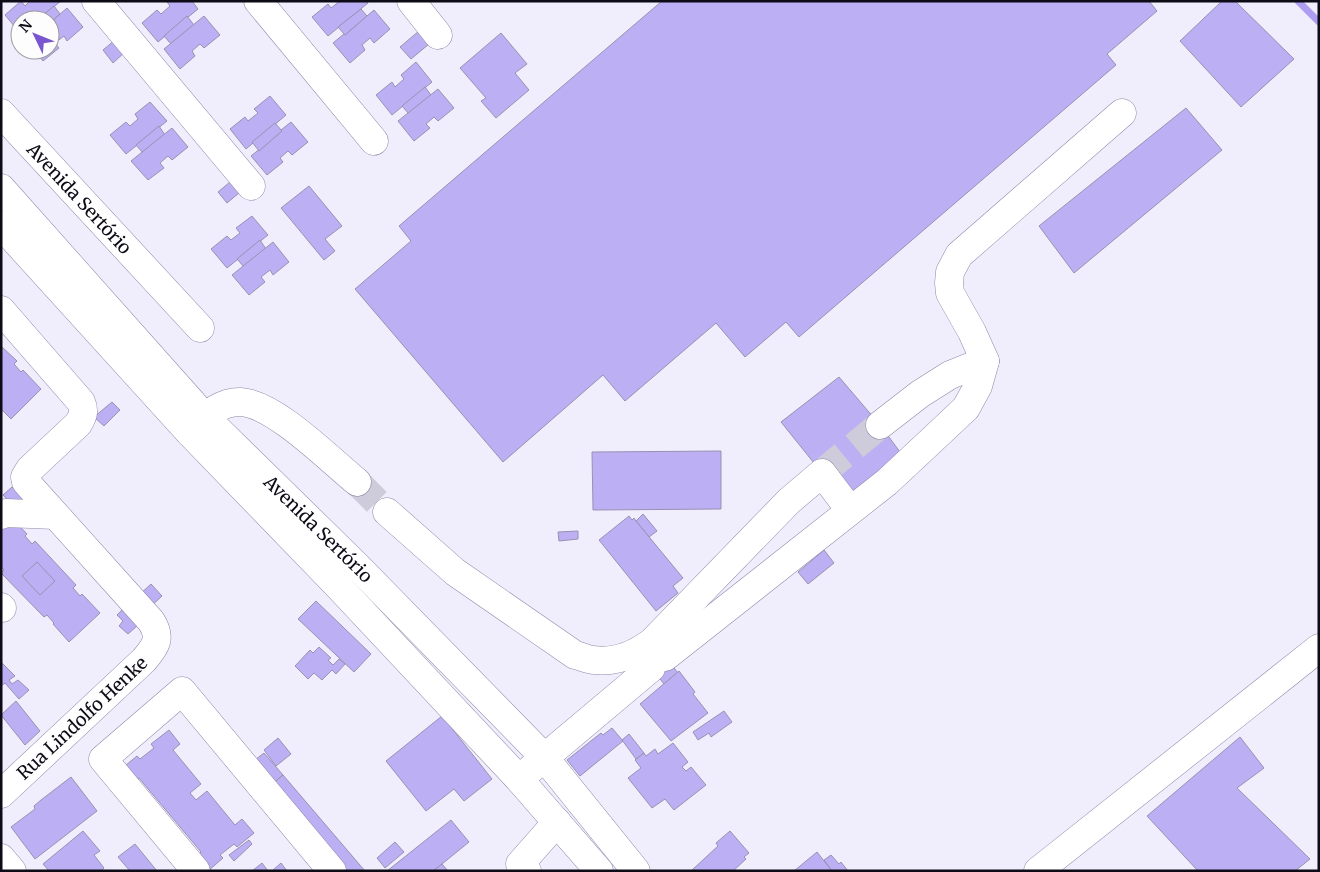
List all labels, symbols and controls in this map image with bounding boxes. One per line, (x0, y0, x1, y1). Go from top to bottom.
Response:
north arrow (10, 10, 60, 60)
text: N (15, 16, 36, 36)
street label: Avenida Sertório (22, 137, 137, 259)
street label: Avenida Sertório (259, 469, 378, 587)
street label: Rua Lindolfo Henke (12, 652, 152, 784)

